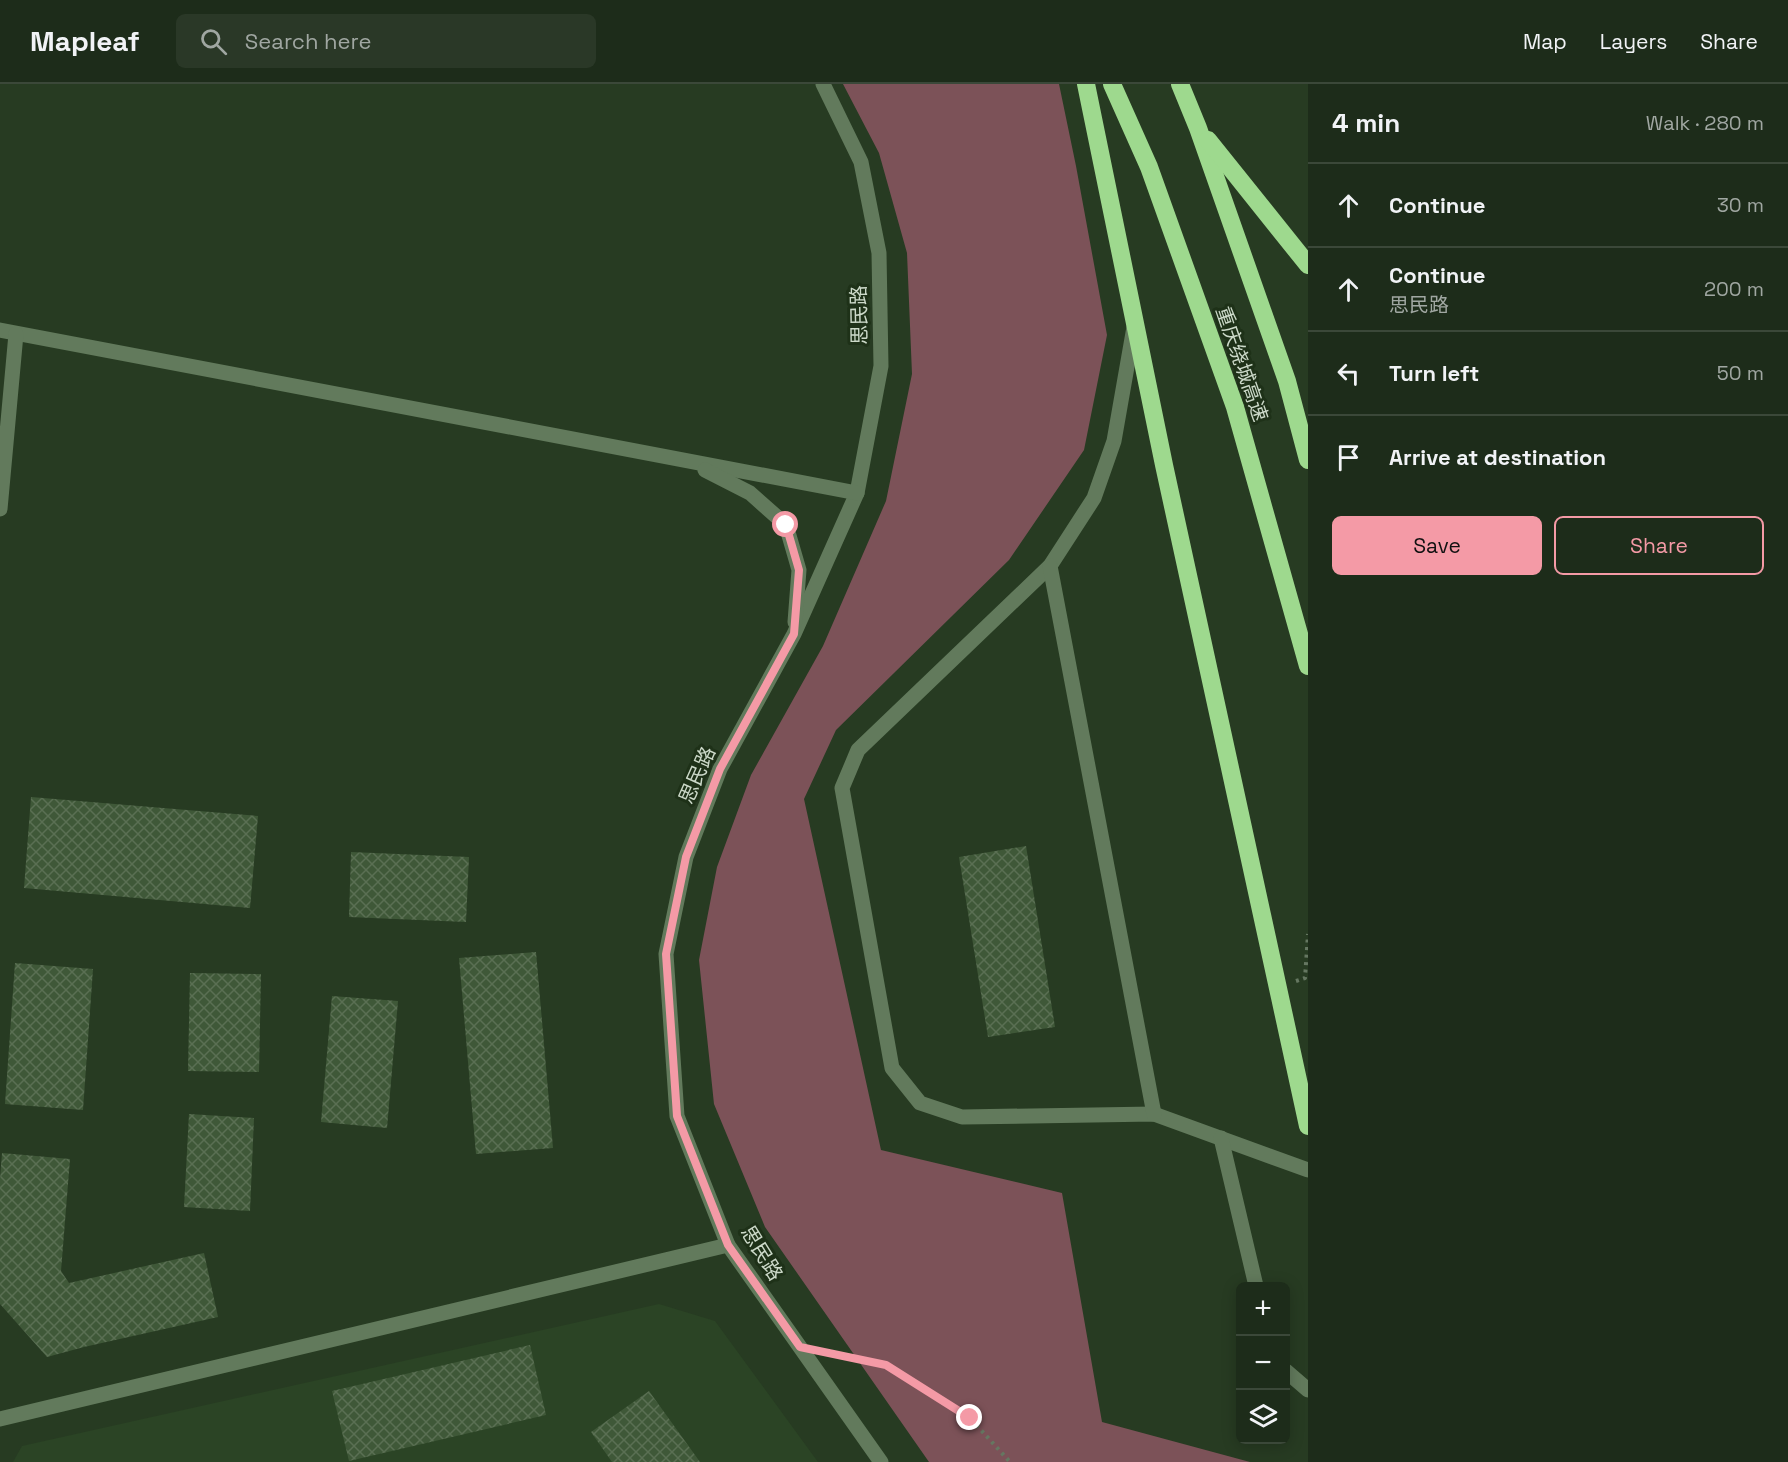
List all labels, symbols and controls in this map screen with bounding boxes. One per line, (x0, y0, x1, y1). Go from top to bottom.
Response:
search box (176, 14, 596, 68)
text: Mapleaf (30, 23, 140, 59)
icon: search (197, 25, 230, 58)
text: Search here (245, 27, 372, 55)
text: Map (1523, 28, 1567, 55)
text: Layers (1600, 28, 1667, 55)
text: Share (1700, 28, 1758, 55)
text: 4 min (1332, 106, 1400, 140)
text: Walk · 280 m (1646, 110, 1764, 136)
icon: ahead (1332, 189, 1365, 222)
text: Continue (1389, 191, 1485, 219)
text: 30 m (1717, 192, 1764, 218)
text: Continue (1389, 261, 1485, 289)
icon: ahead (1332, 273, 1365, 306)
text: 200 m (1704, 276, 1764, 302)
street label: 思民路 (845, 285, 873, 345)
text: 思民路 (1389, 292, 1449, 318)
street label: 重庆绕城高速 (1210, 303, 1274, 425)
icon: left (1332, 357, 1365, 390)
text: Turn left (1389, 359, 1479, 387)
text: 50 m (1717, 360, 1764, 386)
icon: arrive (1332, 441, 1365, 474)
text: Arrive at destination (1389, 443, 1606, 471)
route start (772, 511, 798, 537)
button: Save (1332, 516, 1542, 575)
button: Share (1554, 516, 1764, 575)
street label: 思民路 (673, 742, 721, 808)
street label: 思民路 (735, 1221, 789, 1285)
map controls (1236, 1282, 1290, 1444)
button: + (1236, 1282, 1290, 1336)
button: − (1236, 1336, 1290, 1390)
button: layers (1236, 1390, 1290, 1444)
route end (956, 1404, 982, 1430)

